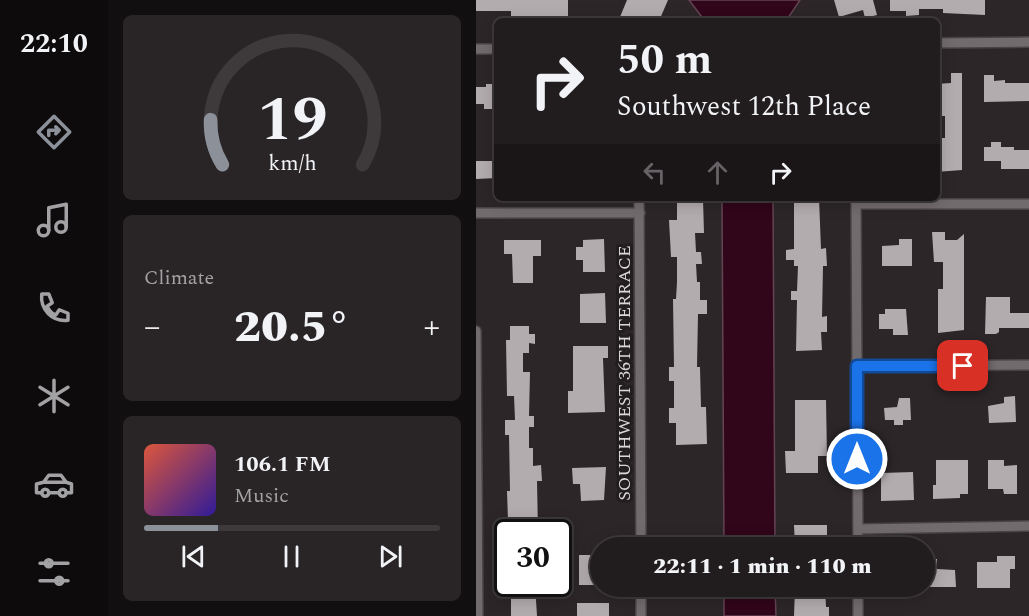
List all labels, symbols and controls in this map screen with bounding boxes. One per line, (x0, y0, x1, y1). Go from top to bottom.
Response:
text: 22:10 (20, 23, 88, 65)
text: 50 m (617, 29, 712, 92)
icon: right (518, 42, 596, 120)
text: 19 (257, 73, 327, 168)
text: Southwest 12th Place (617, 86, 871, 128)
icon: directions (33, 111, 75, 153)
text: km/h (268, 147, 316, 180)
icon: left (638, 156, 671, 189)
icon: ahead (701, 156, 734, 189)
icon: right (764, 156, 797, 189)
icon: music (33, 199, 75, 241)
street label: SOUTHWEST 36TH TERRACE (611, 245, 638, 501)
text: Climate (144, 263, 214, 293)
icon: phone (33, 287, 75, 329)
text: 20.5° (234, 293, 350, 362)
text: − (144, 302, 161, 352)
text: + (423, 302, 440, 352)
pin (937, 340, 988, 391)
icon: arrive (946, 349, 979, 382)
icon: climate (33, 375, 75, 417)
position arrow (825, 427, 889, 491)
text: 106.1 FM (234, 448, 331, 481)
icon: car (33, 463, 75, 505)
text: Music (234, 481, 289, 511)
speed limit sign: 30 (494, 519, 572, 597)
icon: previous (177, 540, 210, 573)
icon: pause (275, 540, 308, 573)
icon: next (374, 540, 407, 573)
text: 22:11 · 1 min · 110 m (653, 550, 872, 583)
icon: filters (33, 551, 75, 593)

